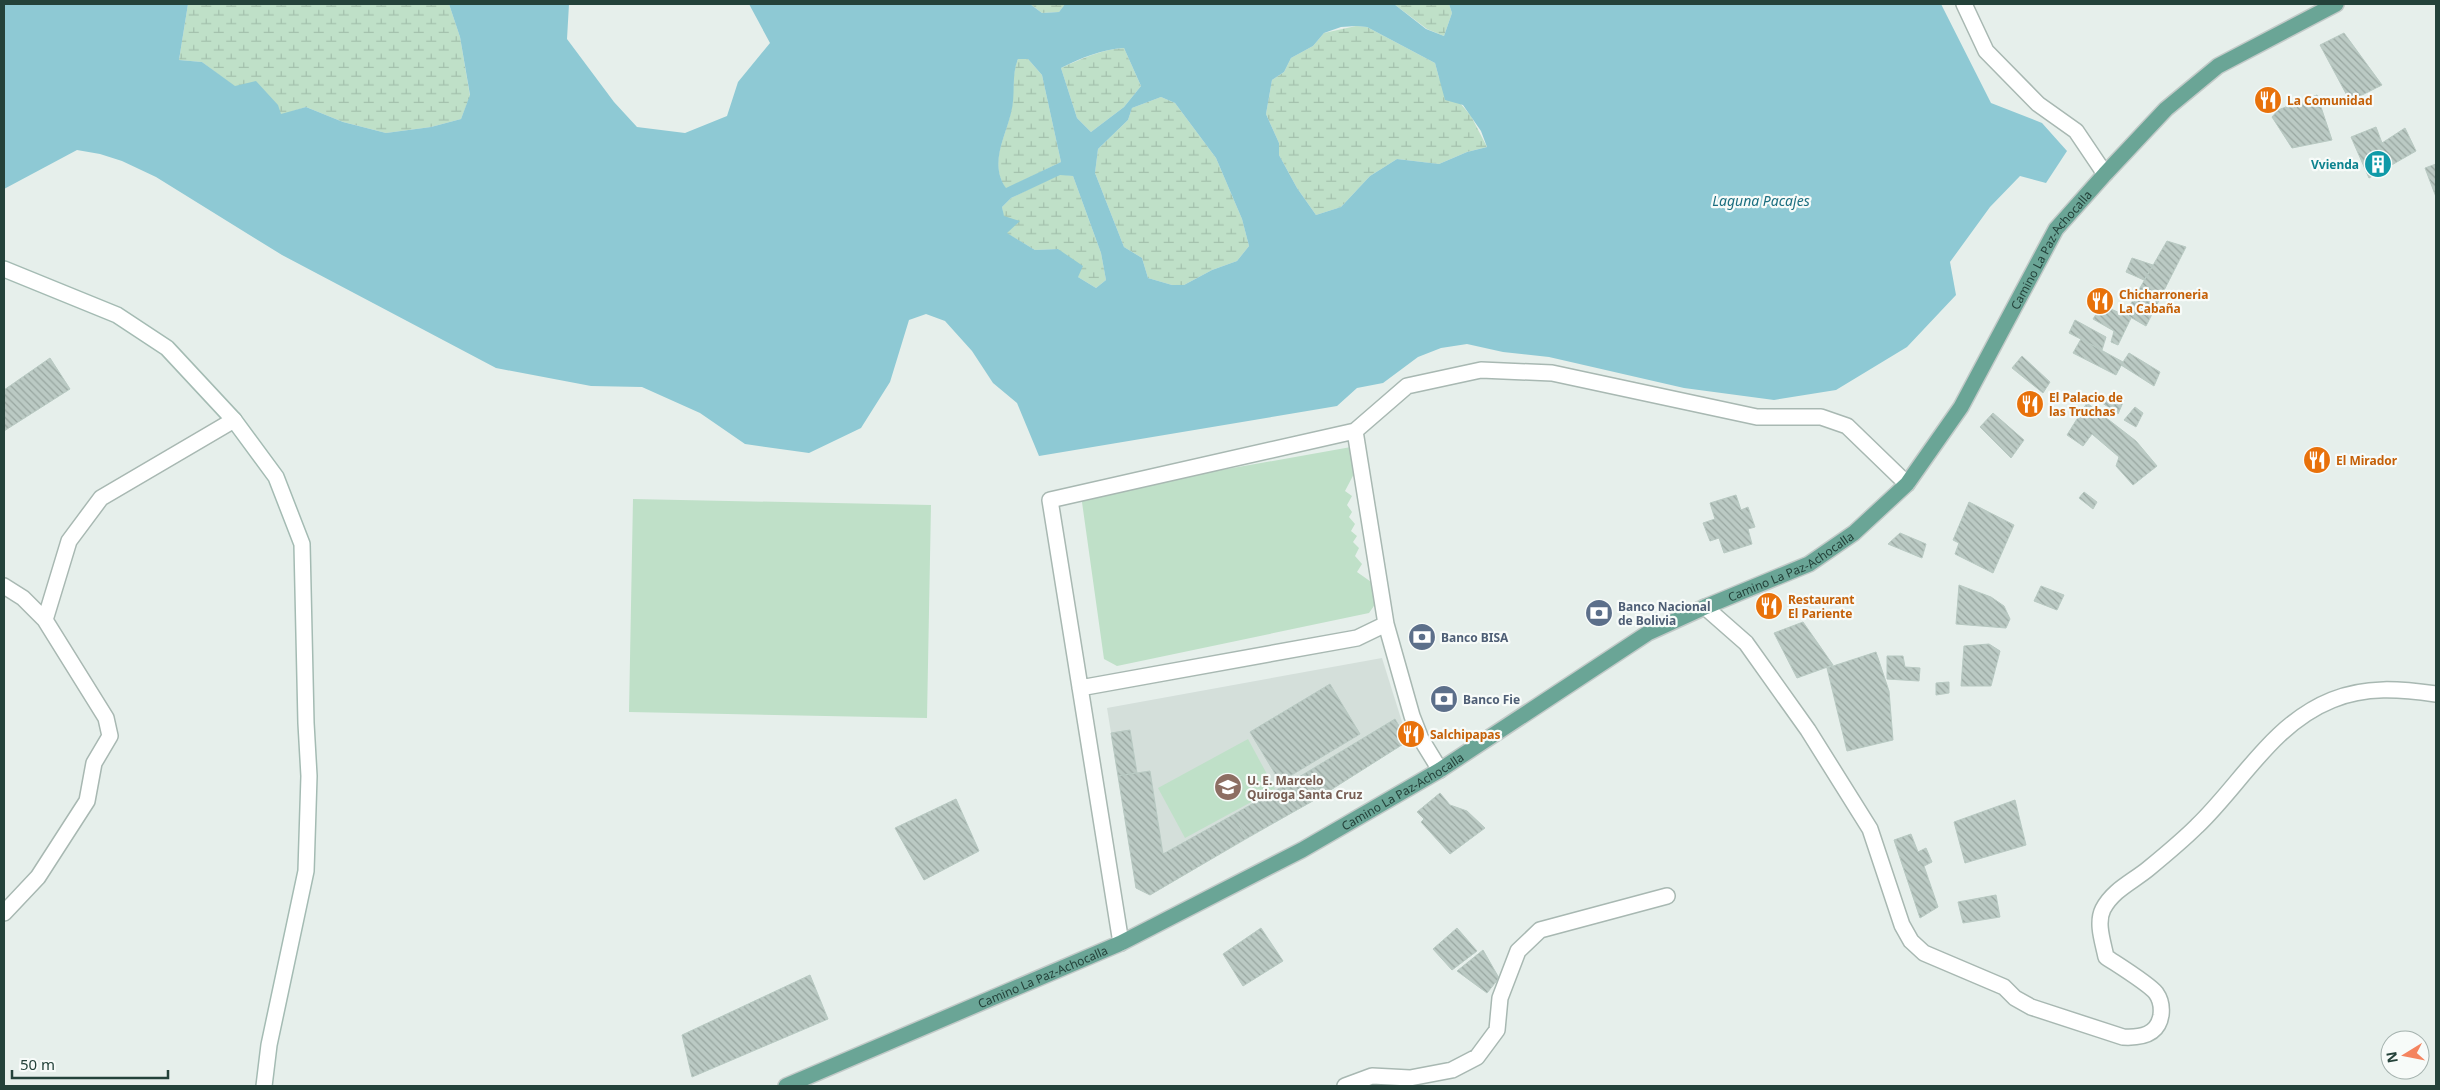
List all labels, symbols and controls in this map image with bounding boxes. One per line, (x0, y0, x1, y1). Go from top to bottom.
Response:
restaurant icon: La Comunidad (2253, 85, 2283, 115)
place label: La Comunidad (2287, 92, 2372, 109)
building icon: Vvienda (2363, 149, 2393, 179)
place label: Vvienda (2311, 156, 2359, 173)
street label: Camino La Paz-Achocalla (2006, 186, 2095, 312)
water label: Laguna Pacajes (1712, 191, 1810, 210)
restaurant icon: Chicharroneria La Cabaña (2085, 286, 2115, 316)
place label: Chicharroneria La Cabaña (2119, 286, 2208, 317)
restaurant icon: El Palacio de las Truchas (2015, 389, 2045, 419)
place label: El Palacio de las Truchas (2049, 389, 2123, 420)
restaurant icon: El Mirador (2302, 445, 2332, 475)
place label: El Mirador (2336, 452, 2398, 469)
street label: Camino La Paz-Achocalla (1725, 527, 1857, 605)
restaurant icon: Restaurant El Pariente (1754, 591, 1784, 621)
place label: Restaurant El Pariente (1788, 591, 1855, 622)
bank icon: Banco Nacional de Bolivia (1584, 598, 1614, 628)
place label: Banco Nacional de Bolivia (1618, 598, 1711, 629)
bank icon: Banco BISA (1407, 622, 1437, 652)
place label: Banco BISA (1441, 629, 1509, 646)
bank icon: Banco Fie (1429, 684, 1459, 714)
place label: Banco Fie (1463, 691, 1520, 708)
restaurant icon: Salchipapas (1396, 719, 1426, 749)
place label: Salchipapas (1430, 726, 1501, 743)
street label: Camino La Paz-Achocalla (1338, 748, 1467, 834)
school or university icon: U. E. Marcelo Quiroga Santa Cruz (1213, 772, 1243, 802)
place label: U. E. Marcelo Quiroga Santa Cruz (1247, 772, 1362, 803)
street label: Camino La Paz-Achocalla (975, 941, 1110, 1012)
north arrow (2380, 1030, 2430, 1080)
scale bar (12, 1048, 169, 1080)
text: N (2381, 1050, 2402, 1065)
text: 50 m (20, 1054, 55, 1074)

